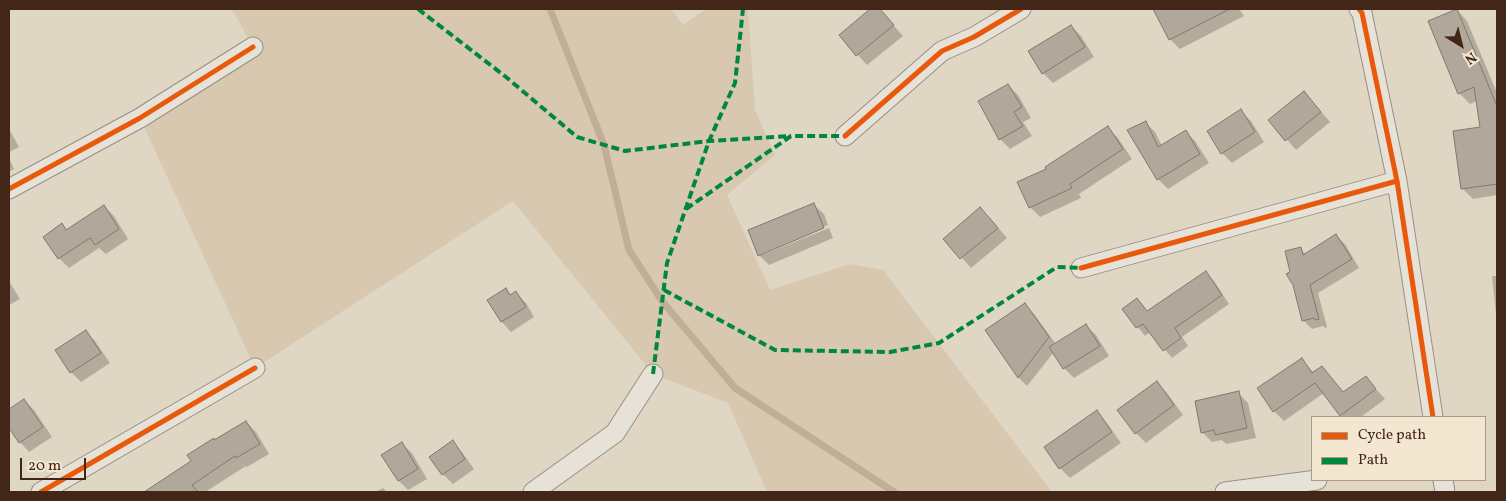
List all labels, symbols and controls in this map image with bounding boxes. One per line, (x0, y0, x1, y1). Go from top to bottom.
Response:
north arrow (1436, 20, 1486, 70)
text: N (1460, 47, 1480, 68)
legend (1311, 416, 1486, 481)
text: Cycle path (1358, 425, 1426, 446)
scale bar (22, 448, 89, 480)
text: Path (1358, 450, 1388, 471)
text: 20 m (28, 456, 61, 477)

